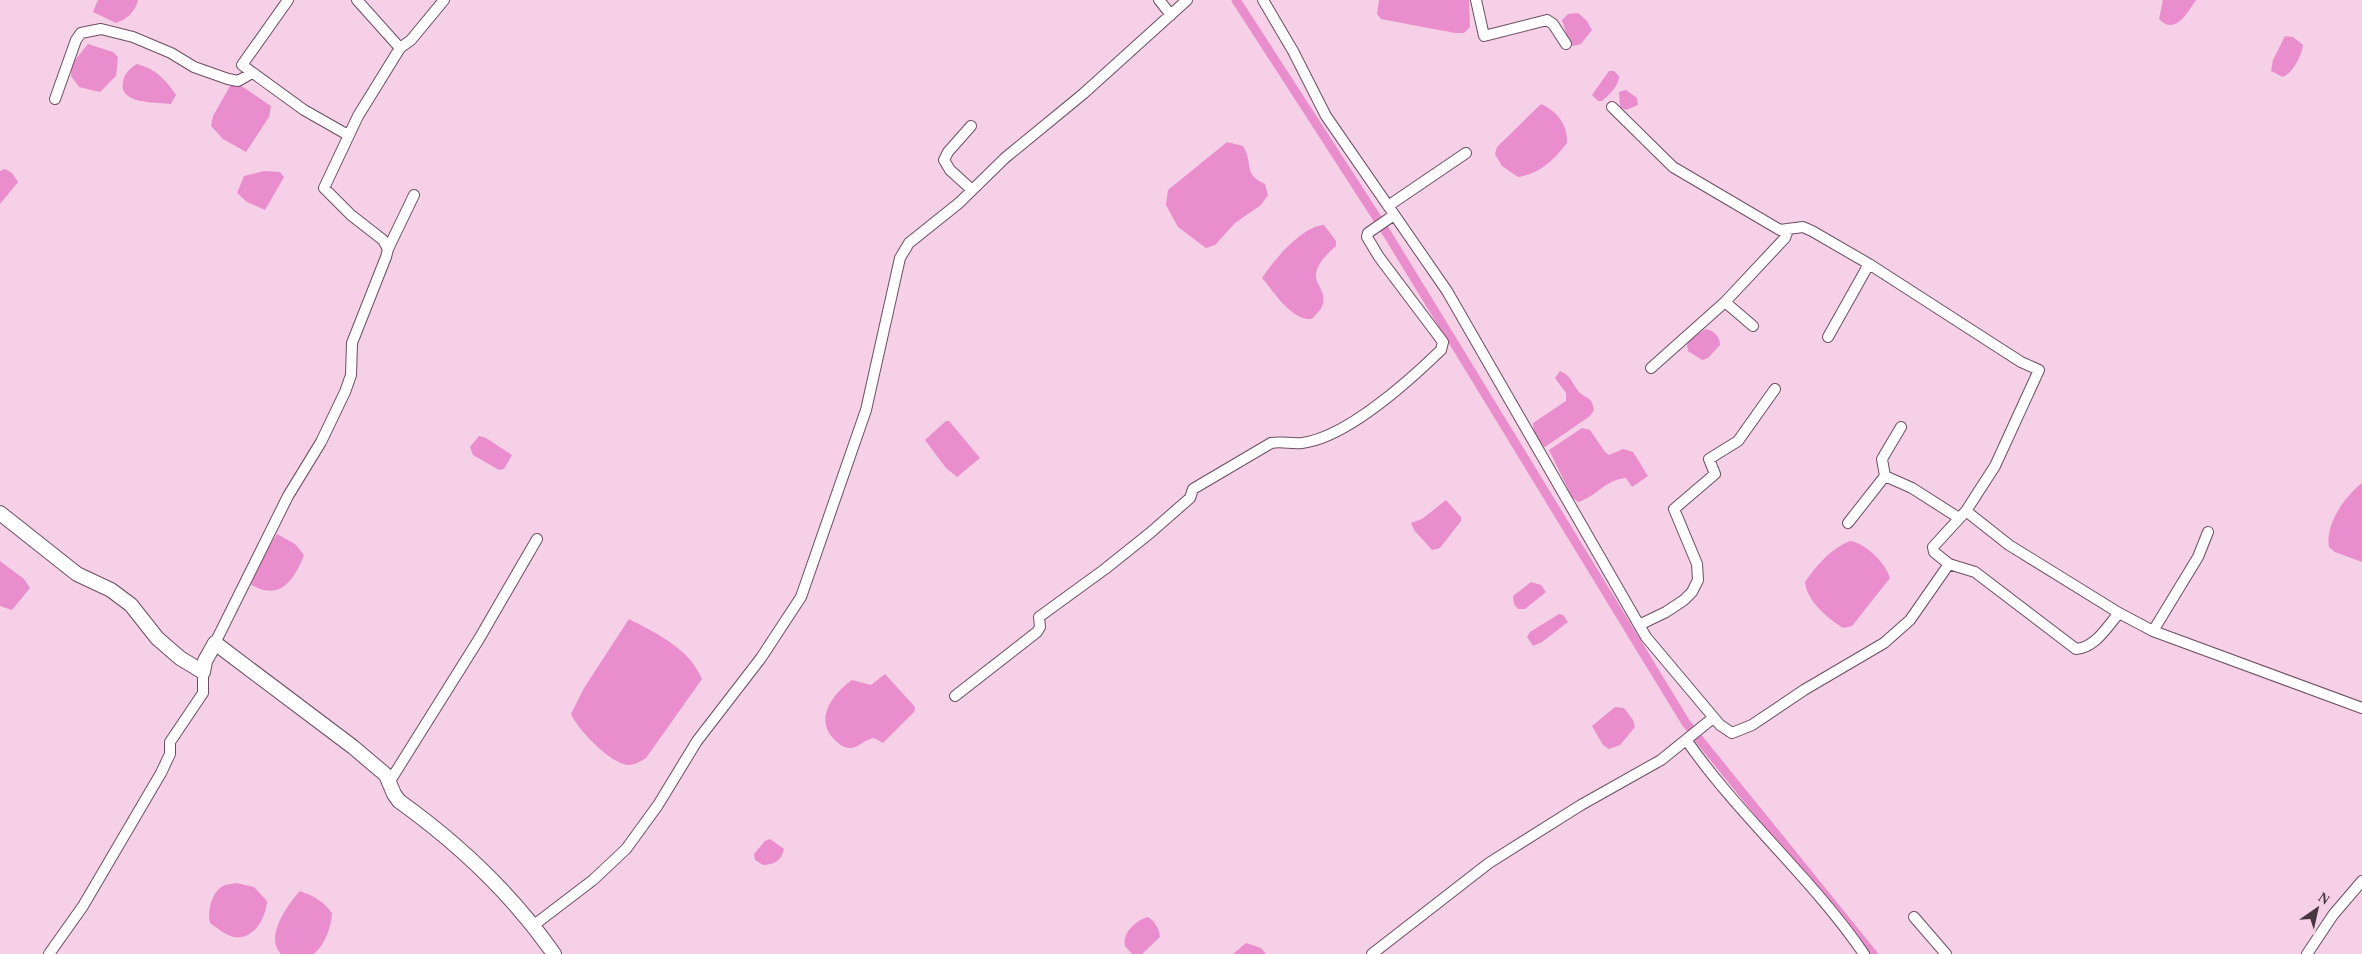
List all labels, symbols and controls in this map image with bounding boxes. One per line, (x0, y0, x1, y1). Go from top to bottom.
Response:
north arrow (2292, 884, 2342, 934)
text: N (2316, 890, 2332, 908)

